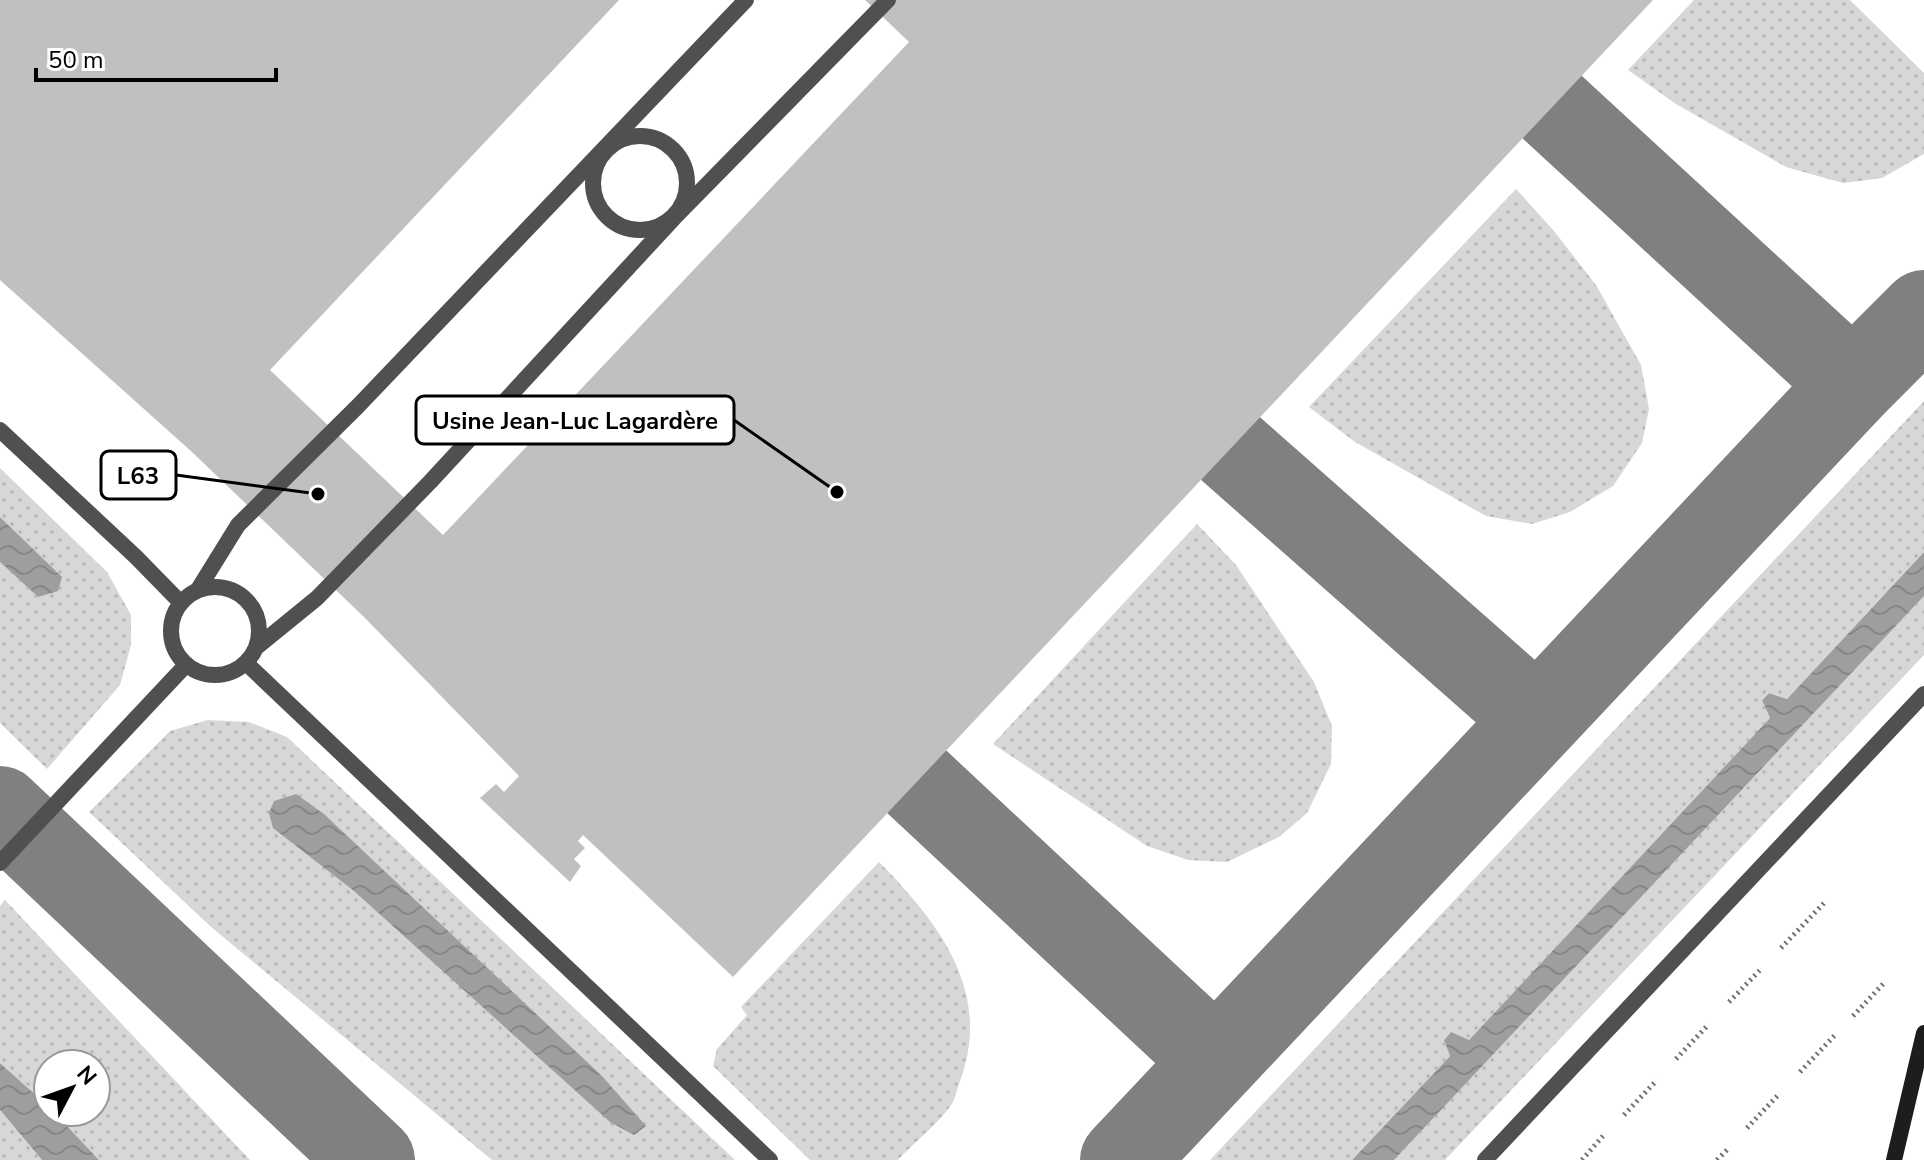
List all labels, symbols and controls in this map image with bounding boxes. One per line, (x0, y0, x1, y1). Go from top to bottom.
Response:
scale bar (36, 32, 276, 82)
text: 50 m (48, 44, 104, 76)
callout: Usine Jean-Luc Lagardère (416, 396, 734, 444)
text: Usine Jean-Luc Lagardère (432, 405, 718, 437)
callout: L63 (101, 451, 176, 499)
text: L63 (117, 460, 159, 492)
north arrow (32, 1048, 112, 1128)
text: N (70, 1059, 103, 1092)

